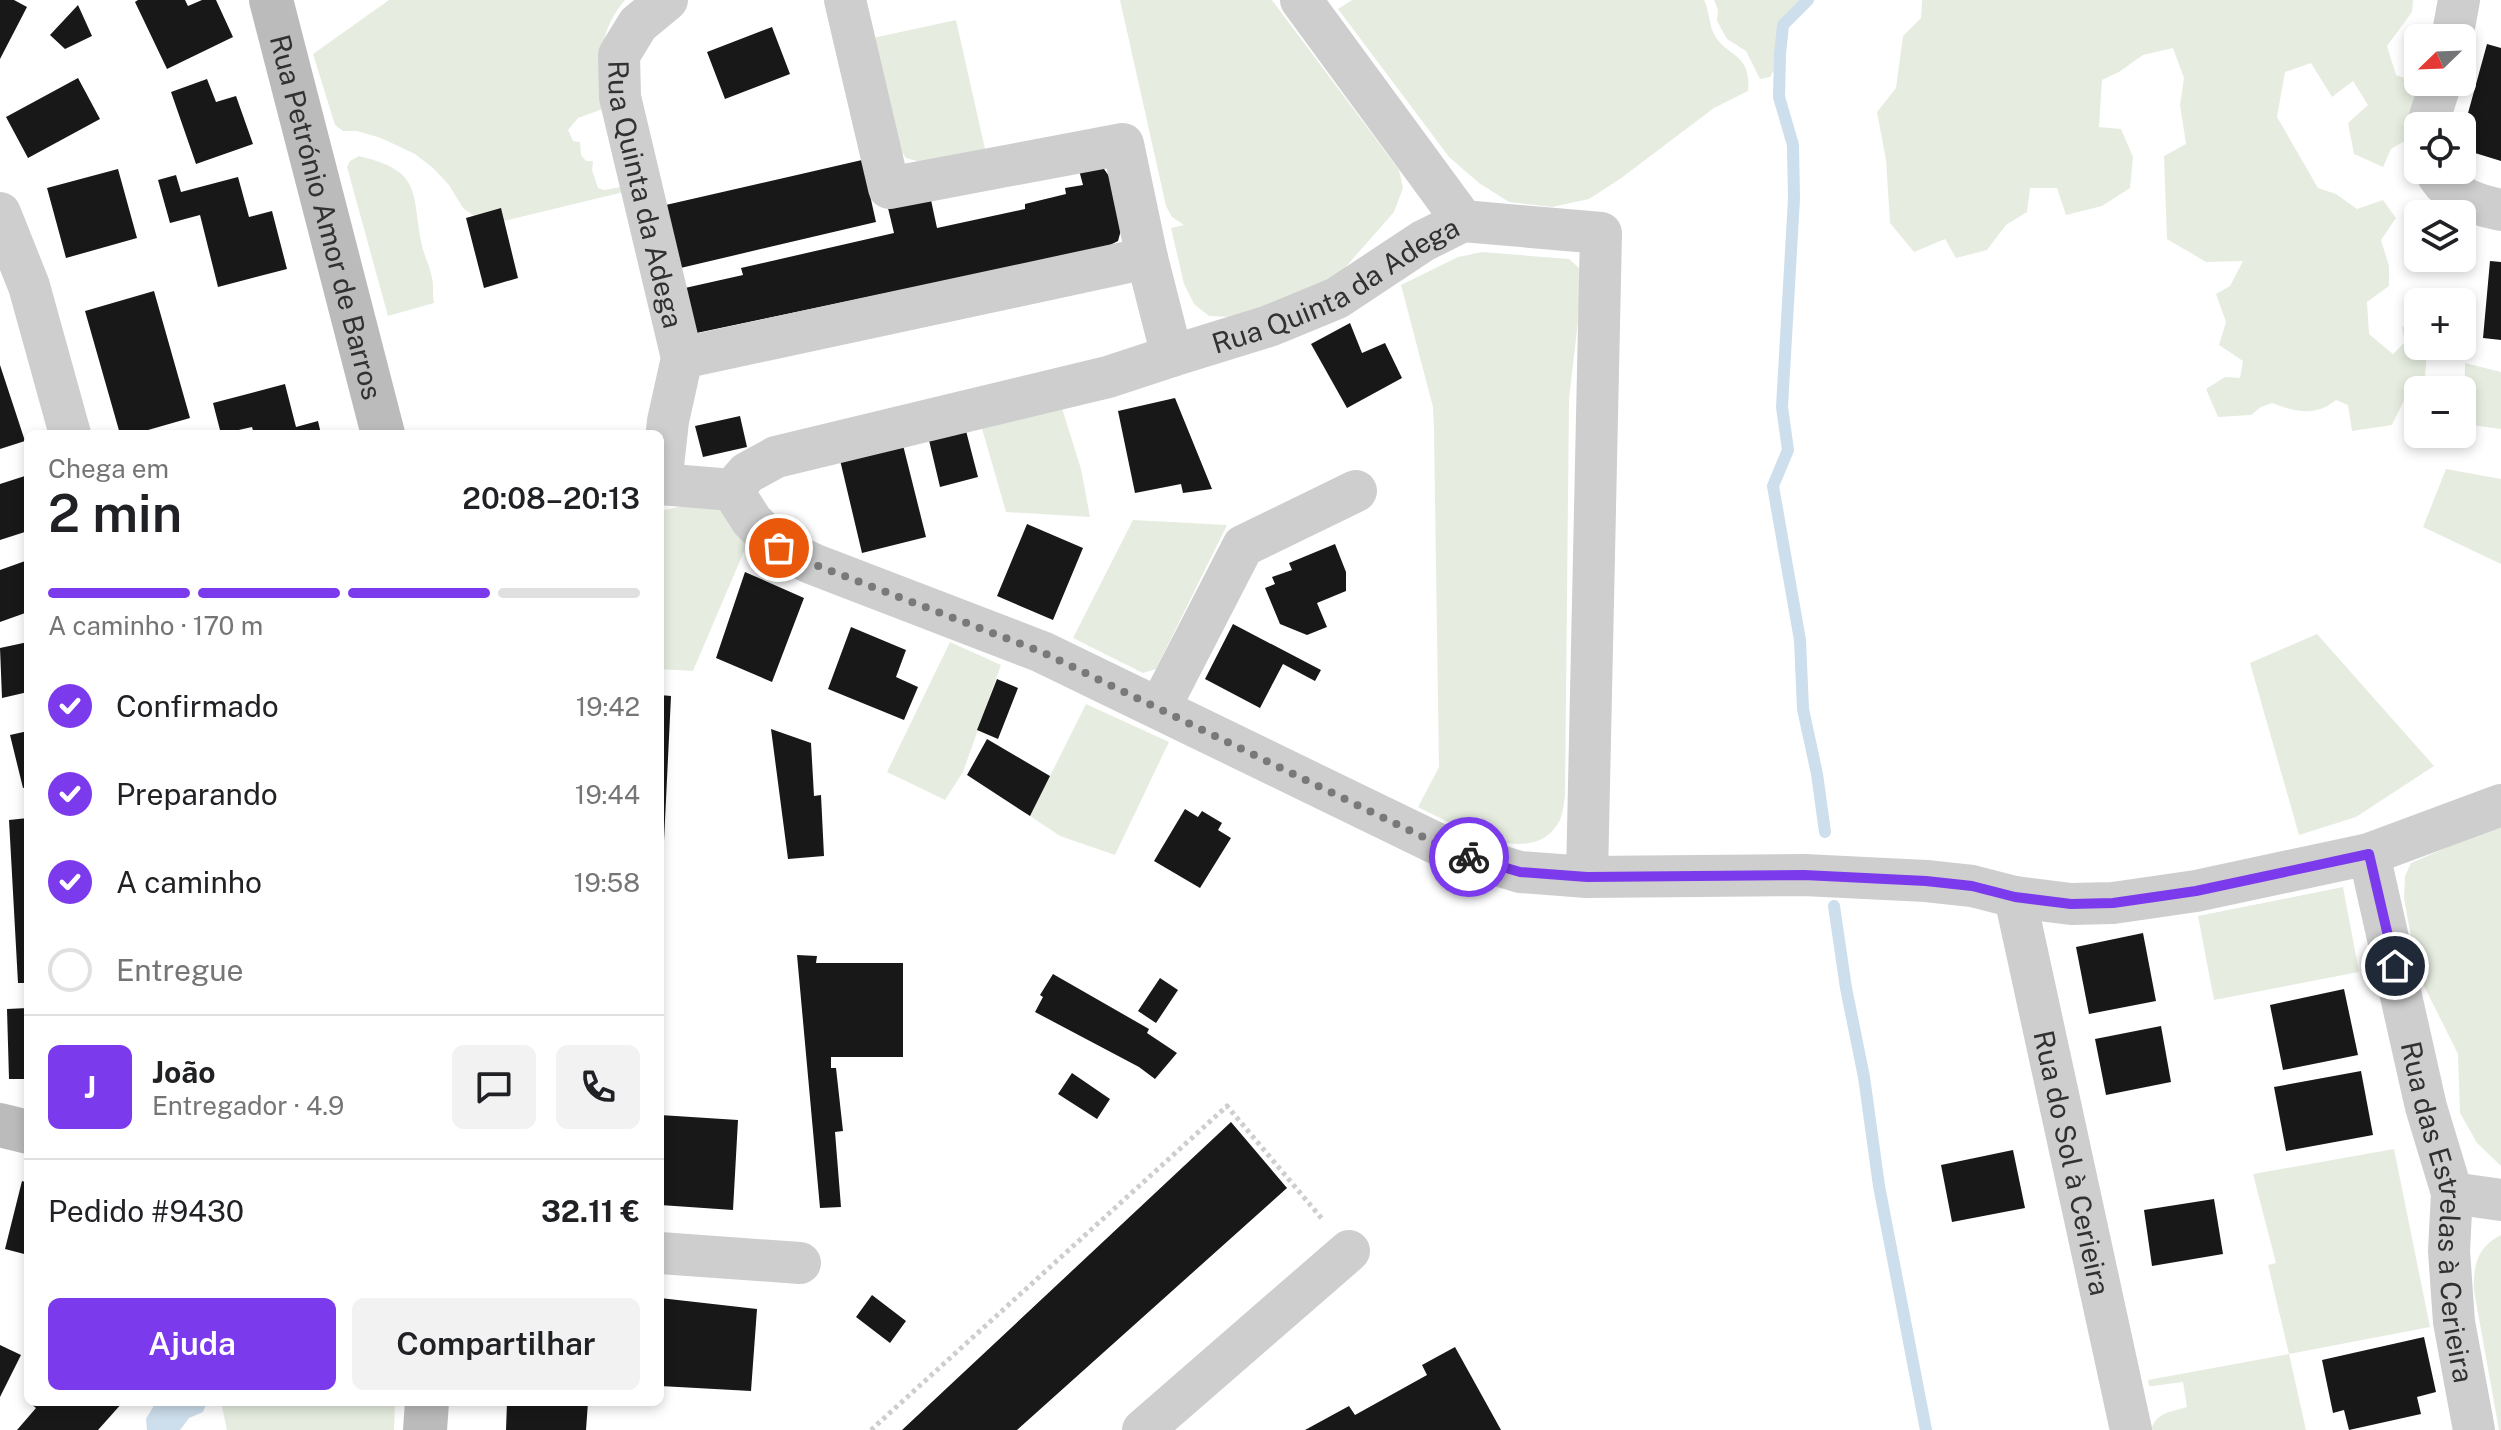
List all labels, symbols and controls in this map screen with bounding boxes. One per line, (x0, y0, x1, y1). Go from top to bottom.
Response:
north arrow (2404, 24, 2476, 96)
map controls (2404, 24, 2476, 448)
street label: Rua Petrónio Amor de Barros (264, 31, 390, 403)
street label: Rua Quinta da Adega (603, 60, 691, 331)
button: locate (2404, 112, 2476, 184)
button: layers (2404, 200, 2476, 272)
street label: Rua Quinta da Adega (1208, 209, 1464, 359)
button: + (2404, 288, 2476, 360)
button: − (2404, 376, 2476, 448)
text: Chega em (48, 453, 169, 484)
text: 20:08–20:13 (462, 480, 640, 516)
text: 2 min (48, 483, 182, 544)
pin (745, 514, 813, 582)
icon: bag (757, 526, 801, 570)
text: A caminho · 170 m (48, 610, 263, 641)
icon: check (48, 684, 92, 728)
text: Confirmado (116, 688, 279, 724)
text: 19:42 (576, 691, 640, 722)
icon: check (48, 772, 92, 816)
text: Preparando (116, 776, 278, 812)
text: 19:44 (575, 779, 640, 810)
courier (1429, 817, 1509, 897)
icon: bike (1447, 835, 1491, 879)
icon: check (48, 860, 92, 904)
text: A caminho (116, 864, 262, 900)
text: 19:58 (574, 867, 640, 898)
pin (2361, 932, 2429, 1000)
icon: home (2373, 944, 2417, 988)
text: Entregue (116, 952, 244, 988)
street label: Rua do Sol à Cerieira (2028, 1027, 2118, 1298)
street label: Rua das Estrelas à Cerieira (2395, 1038, 2481, 1385)
button: chat (452, 1045, 536, 1129)
button: phone (556, 1045, 640, 1129)
text: João (152, 1054, 216, 1090)
text: J (84, 1069, 96, 1105)
text: Entregador · 4.9 (152, 1090, 344, 1121)
text: Pedido #9430 (48, 1193, 244, 1229)
text: 32.11 € (541, 1193, 640, 1229)
button: Ajuda (48, 1298, 336, 1390)
button: Compartilhar (352, 1298, 640, 1390)

